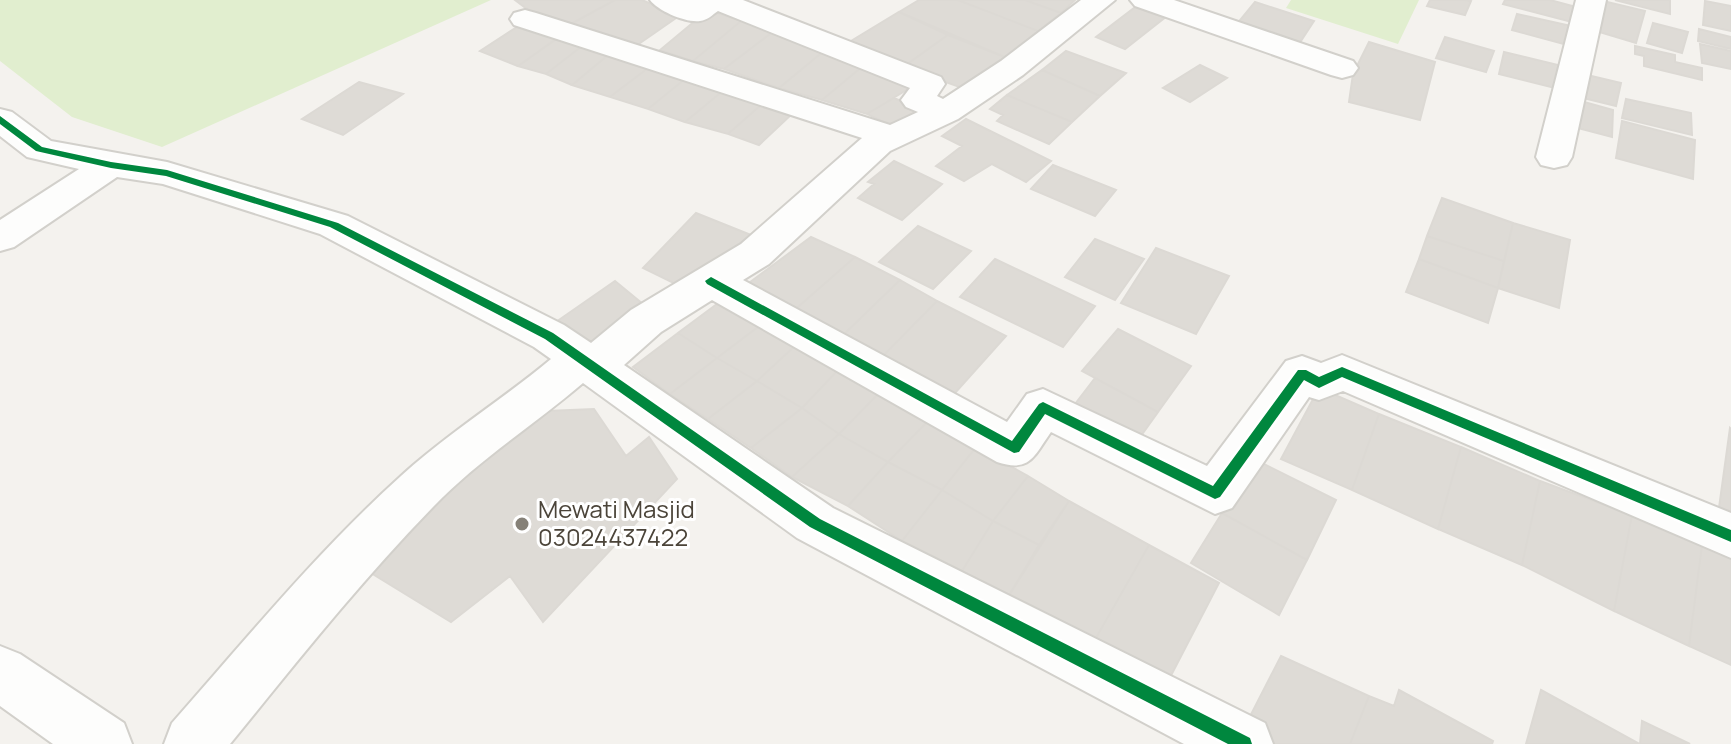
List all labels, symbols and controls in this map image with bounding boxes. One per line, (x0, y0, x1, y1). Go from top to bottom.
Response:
place label: Mewati Masjid 03024437422 (538, 492, 695, 553)
marker: Mewati Masjid 03024437422 (513, 515, 531, 533)

